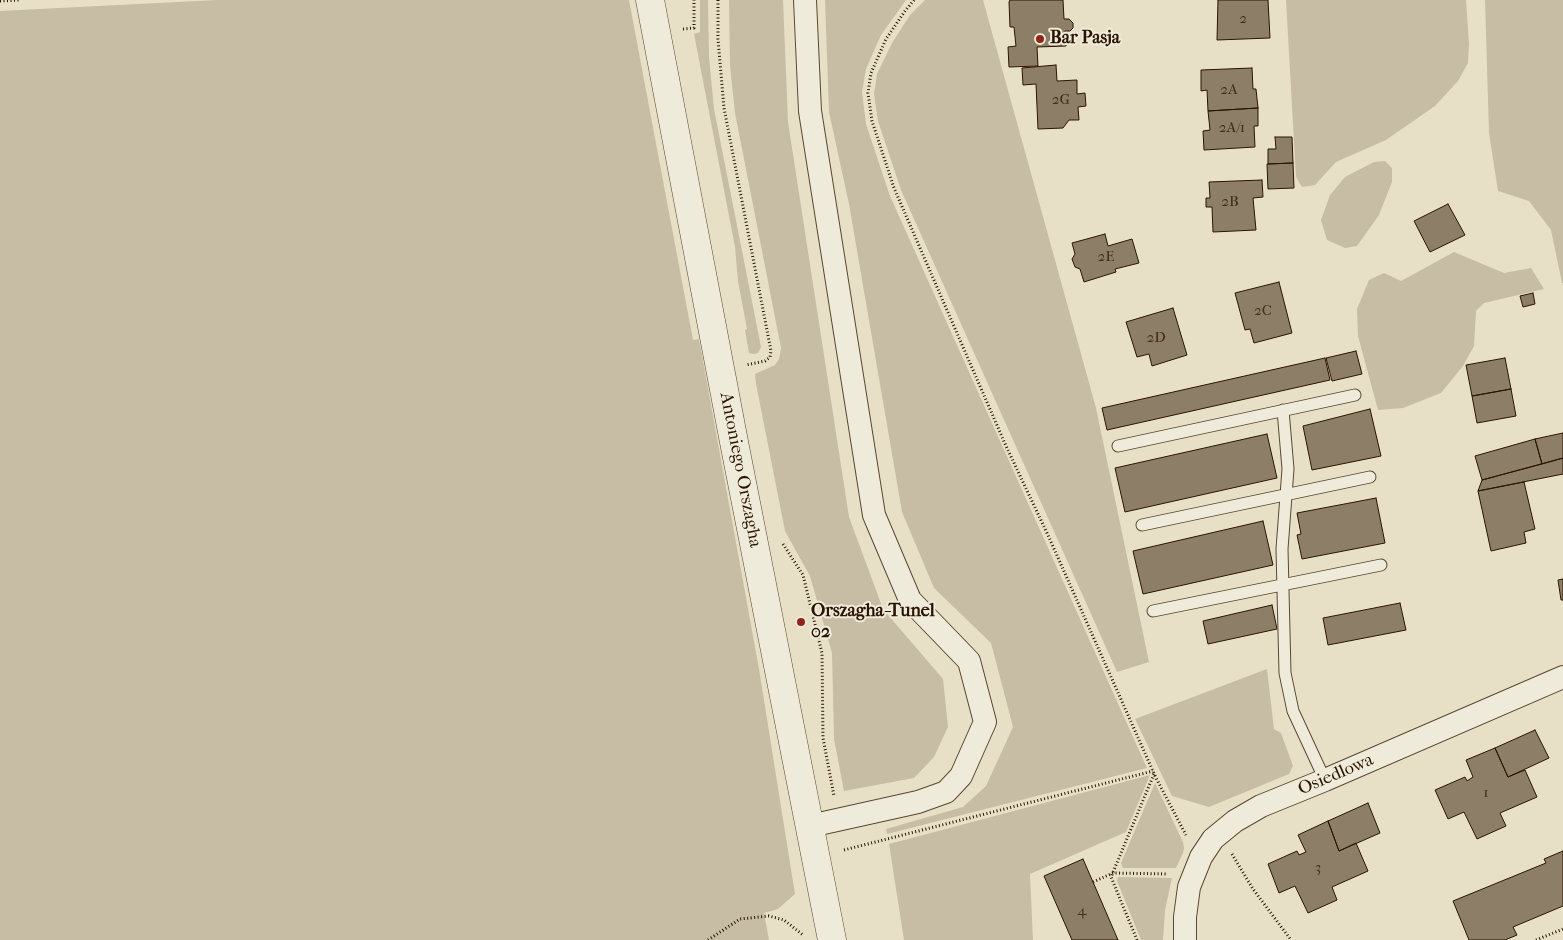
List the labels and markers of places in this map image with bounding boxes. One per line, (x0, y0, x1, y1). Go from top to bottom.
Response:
place label: Bar Pasja (1050, 28, 1120, 50)
marker: Bar Pasja (1034, 33, 1046, 45)
place label: Orszagha-Tunel 02 (811, 601, 935, 644)
marker: Orszagha-Tunel 02 (795, 616, 807, 628)

